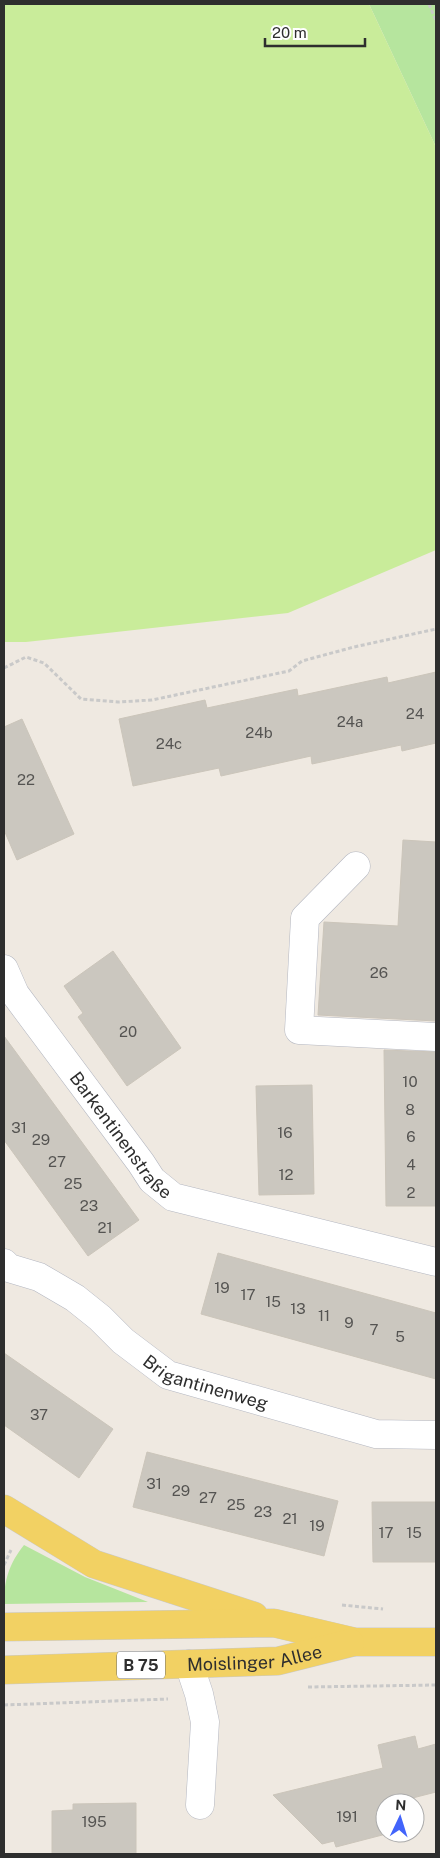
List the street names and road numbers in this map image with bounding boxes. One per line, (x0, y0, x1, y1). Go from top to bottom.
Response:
street label: Barkentinenstraße (66, 1067, 177, 1203)
street label: Brigantinenweg (139, 1350, 271, 1413)
street label: Moislinger Allee (187, 1640, 324, 1674)
road number: B 75 (117, 1652, 165, 1678)

